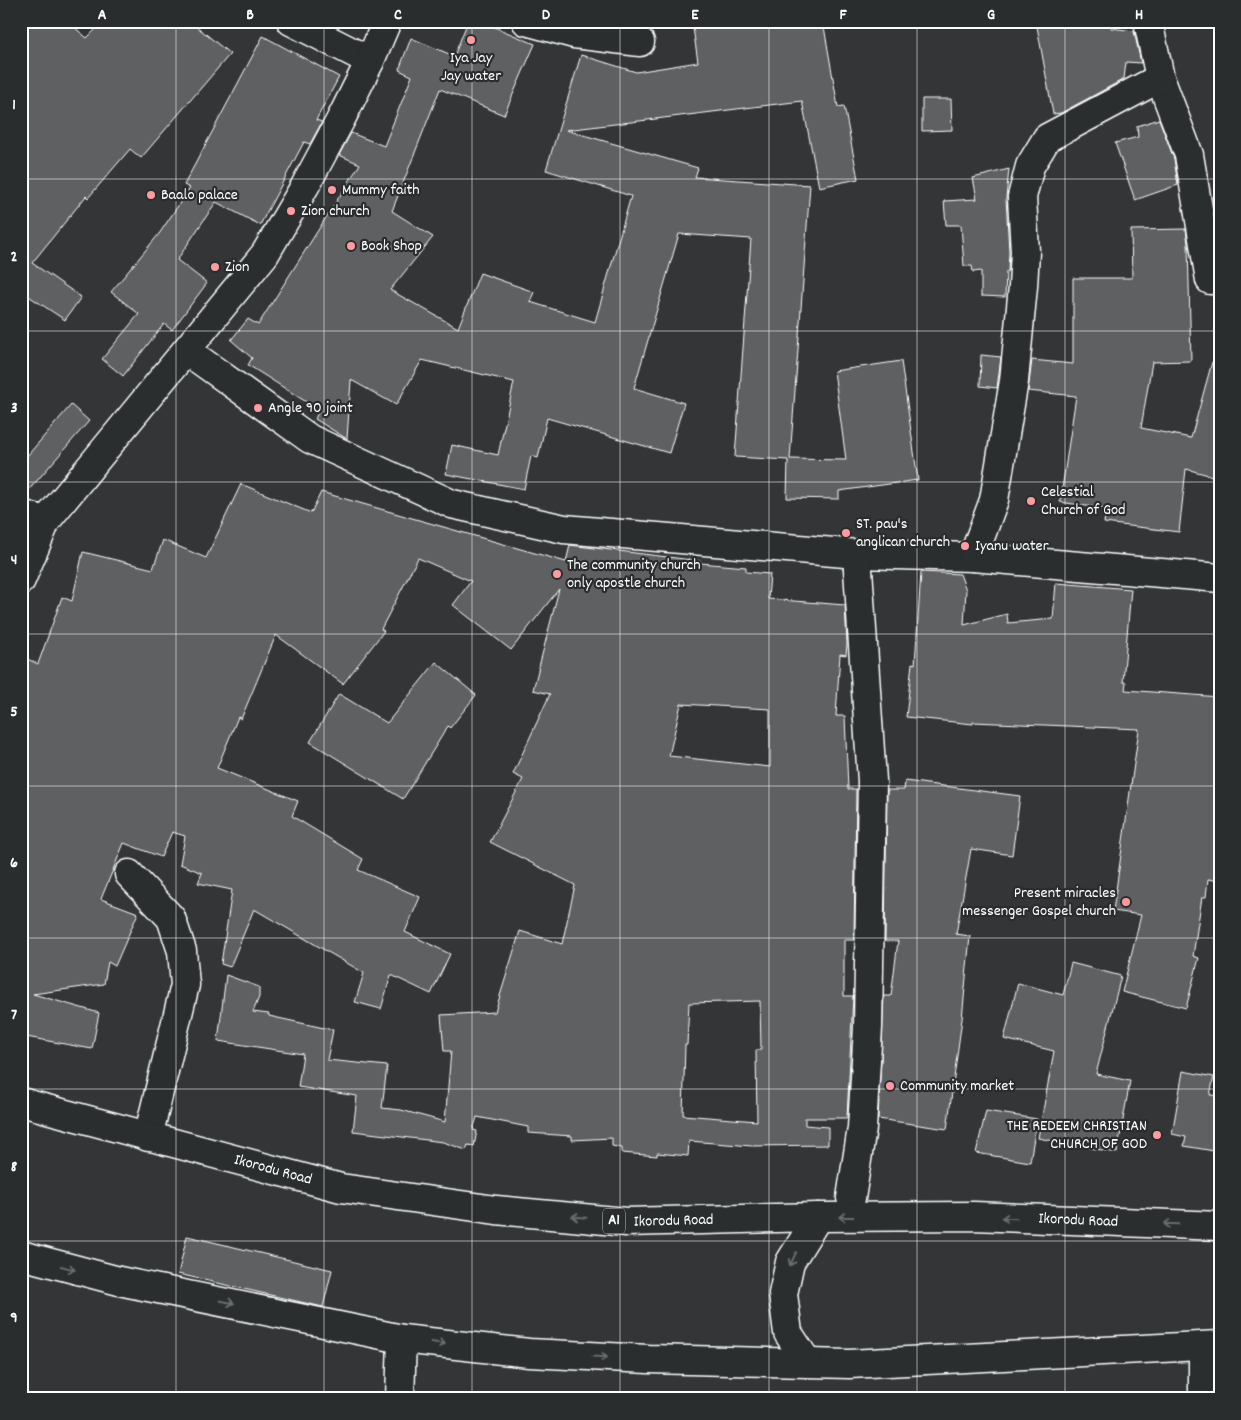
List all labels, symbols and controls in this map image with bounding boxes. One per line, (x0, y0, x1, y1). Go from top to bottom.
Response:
text: A (98, 4, 107, 27)
text: B (246, 4, 254, 27)
text: C (394, 4, 402, 27)
text: D (542, 4, 551, 27)
text: E (691, 4, 699, 27)
text: F (839, 4, 847, 27)
text: G (987, 4, 995, 27)
text: H (1135, 4, 1143, 27)
marker: Iya Jay Jay water (465, 34, 477, 46)
place label: Iya Jay Jay water (441, 47, 501, 88)
text: 1 (12, 94, 16, 117)
place label: Mummy faith (342, 179, 420, 202)
place label: Baalo palace (161, 184, 238, 207)
marker: Mummy faith (326, 184, 338, 196)
marker: Baalo palace (145, 189, 157, 201)
place label: Zion church (301, 200, 370, 223)
marker: Zion church (285, 205, 297, 217)
place label: Book Shop (361, 235, 422, 258)
marker: Book Shop (345, 240, 357, 252)
text: 2 (11, 246, 18, 269)
place label: Zion (225, 256, 250, 279)
marker: Zion (209, 261, 221, 273)
text: 3 (10, 397, 18, 420)
place label: Angle 90 joint (268, 397, 353, 420)
marker: Angle 90 joint (252, 402, 264, 414)
place label: Celestial Church of God (1041, 481, 1126, 522)
marker: Celestial Church of God (1025, 495, 1037, 507)
place label: ST. pau's anglican church (856, 513, 950, 554)
marker: ST. pau's anglican church (840, 527, 852, 539)
place label: Iyanu water (975, 535, 1049, 558)
marker: Iyanu water (959, 540, 971, 552)
text: 4 (11, 549, 17, 572)
place label: The community church only apostle church (567, 554, 701, 595)
marker: The community church only apostle church (551, 568, 563, 580)
text: 5 (10, 701, 18, 724)
text: 6 (10, 852, 18, 875)
place label: Present miracles messenger Gospel church (962, 882, 1116, 923)
marker: Present miracles messenger Gospel church (1120, 896, 1132, 908)
text: 7 (11, 1004, 17, 1027)
place label: Community market (900, 1075, 1014, 1098)
marker: Community market (884, 1080, 896, 1092)
place label: THE REDEEM CHRISTIAN CHURCH OF GOD (1007, 1115, 1147, 1156)
marker: THE REDEEM CHRISTIAN CHURCH OF GOD (1151, 1129, 1163, 1141)
street label: Ikorodu Road (232, 1148, 315, 1191)
text: 8 (11, 1156, 18, 1179)
street label: Ikorodu Road (1038, 1207, 1119, 1233)
road number: A1 (603, 1208, 625, 1234)
street label: Ikorodu Road (633, 1208, 714, 1233)
one-way arrow (838, 1212, 854, 1222)
one-way arrow (571, 1213, 587, 1222)
one-way arrow (1001, 1213, 1017, 1222)
one-way arrow (1163, 1220, 1179, 1229)
one-way arrow (788, 1251, 797, 1266)
one-way arrow (60, 1263, 76, 1273)
one-way arrow (219, 1298, 235, 1308)
text: 9 (10, 1307, 18, 1330)
one-way arrow (430, 1338, 446, 1348)
one-way arrow (592, 1352, 608, 1361)

